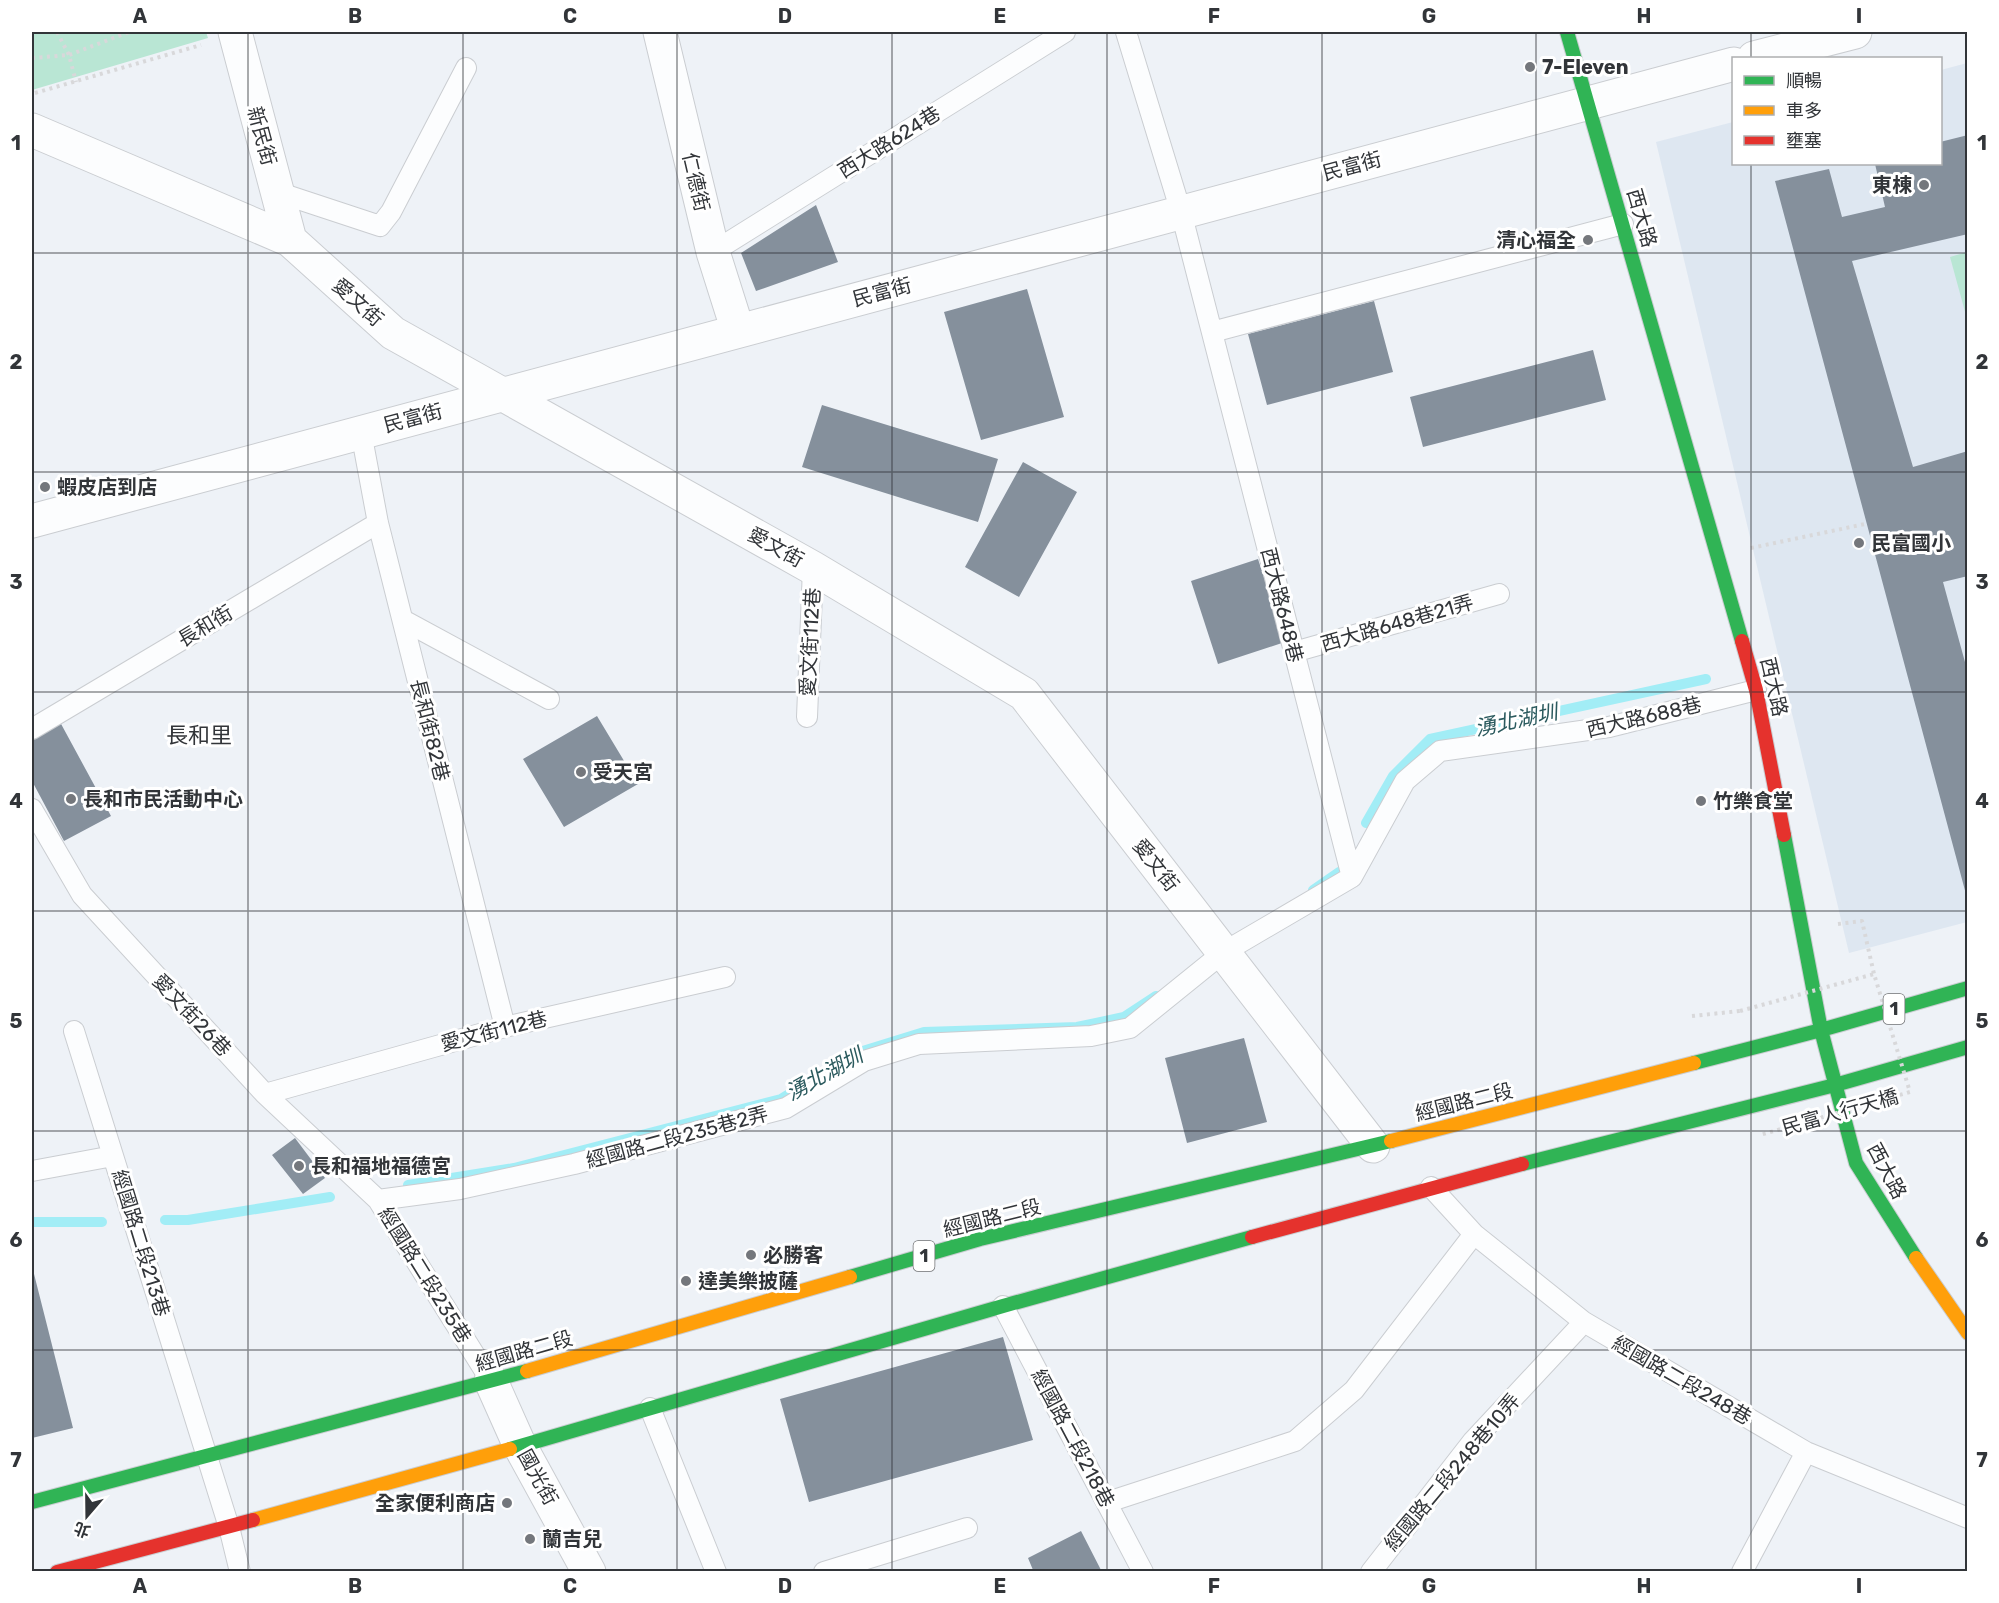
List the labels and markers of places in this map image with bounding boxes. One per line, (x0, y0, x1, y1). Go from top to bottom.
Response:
place label: 7-Eleven (1542, 55, 1629, 79)
marker: 7-Eleven (1523, 60, 1537, 74)
place label: 東棟 (1872, 173, 1912, 197)
marker: 東棟 (1917, 178, 1931, 192)
place label: 清心福全 (1496, 228, 1576, 252)
marker: 清心福全 (1581, 233, 1595, 247)
place label: 蝦皮店到店 (57, 475, 157, 499)
marker: 蝦皮店到店 (38, 480, 52, 494)
place label: 民富國小 (1871, 531, 1951, 555)
marker: 民富國小 (1852, 536, 1866, 550)
place label: 受天宮 (593, 760, 653, 784)
marker: 受天宮 (574, 765, 588, 779)
place label: 長和市民活動中心 (83, 787, 243, 811)
place label: 竹樂食堂 (1713, 789, 1793, 813)
marker: 長和市民活動中心 (64, 792, 78, 806)
marker: 竹樂食堂 (1694, 794, 1708, 808)
place label: 長和福地福德宮 (311, 1154, 451, 1178)
marker: 長和福地福德宮 (292, 1159, 306, 1173)
place label: 必勝客 (763, 1243, 823, 1267)
marker: 必勝客 (744, 1248, 758, 1262)
place label: 達美樂披薩 (698, 1269, 798, 1293)
marker: 達美樂披薩 (679, 1274, 693, 1288)
place label: 全家便利商店 (375, 1491, 495, 1515)
marker: 全家便利商店 (500, 1496, 514, 1510)
place label: 蘭吉兒 (542, 1527, 602, 1551)
marker: 蘭吉兒 (523, 1532, 537, 1546)

